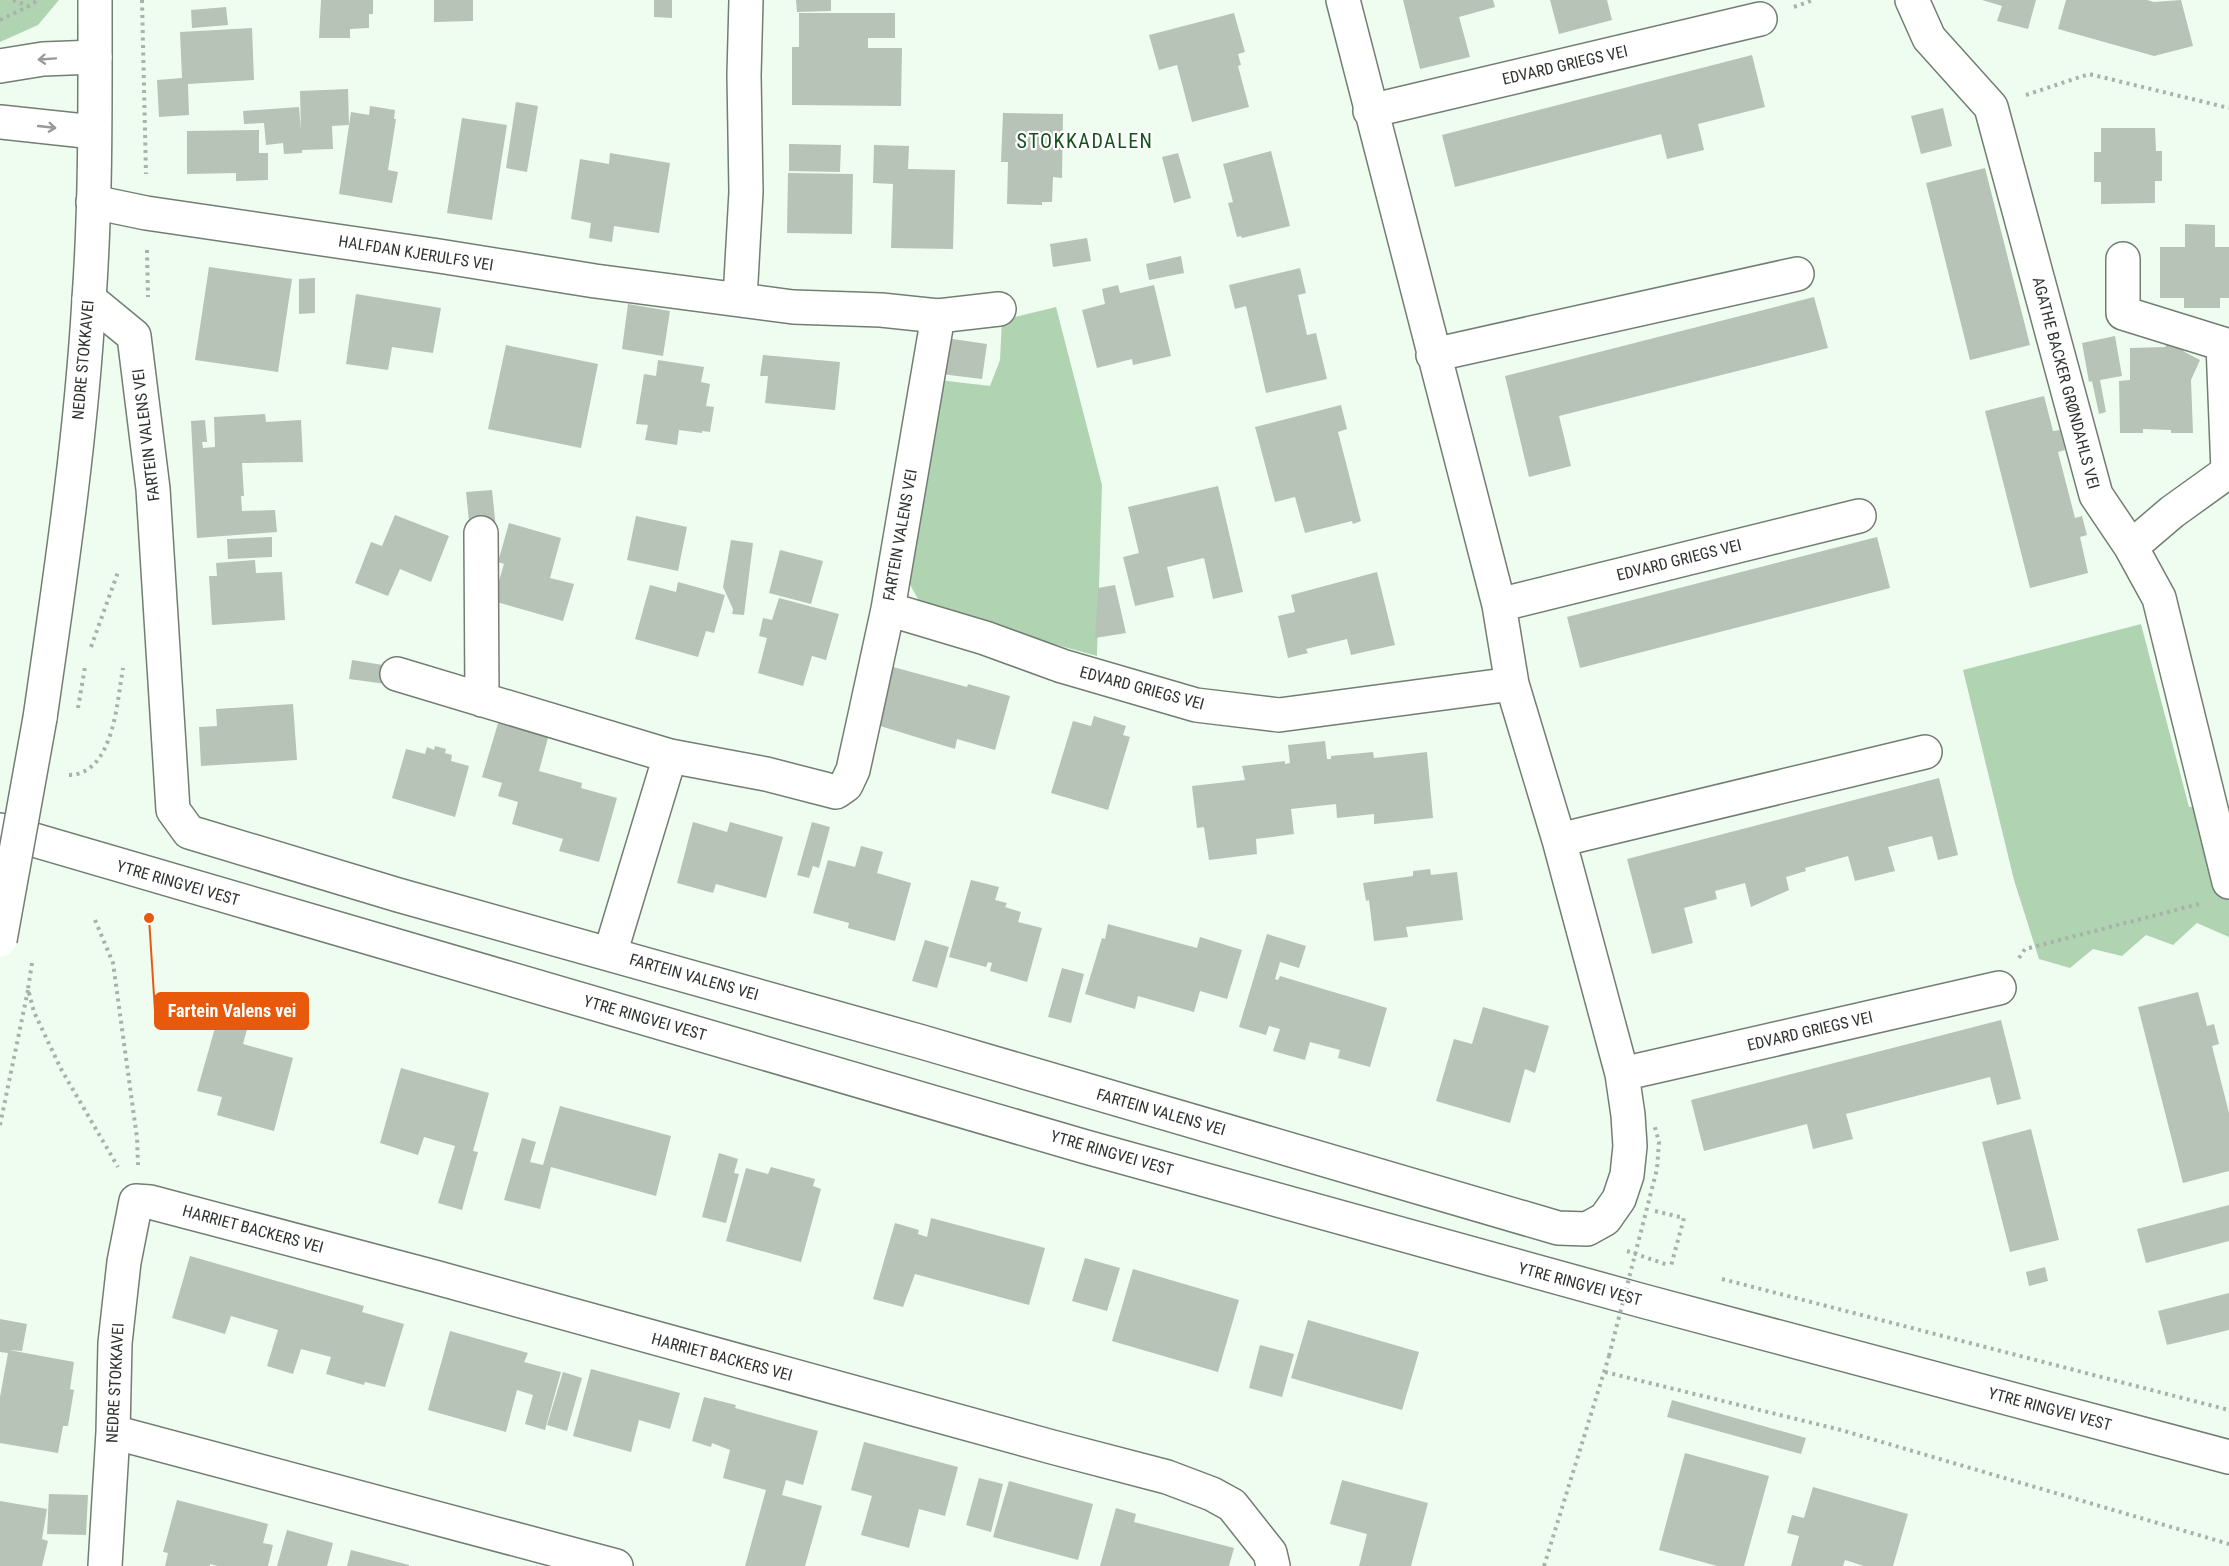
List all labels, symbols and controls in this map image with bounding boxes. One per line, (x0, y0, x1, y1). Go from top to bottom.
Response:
street label: EDVARD GRIEGS VEI (1500, 41, 1630, 89)
one-way arrow (38, 54, 58, 65)
one-way arrow (37, 122, 56, 133)
district label: STOKKADALEN (1017, 129, 1153, 153)
street label: HALFDAN KJERULFS VEI (337, 231, 495, 275)
street label: AGATHE BACKER GRØNDAHLS VEI (2029, 275, 2103, 491)
street label: NEDRE STOKKAVEI (68, 299, 98, 421)
street label: FARTEIN VALENS VEI (128, 368, 164, 502)
street label: FARTEIN VALENS VEI (879, 468, 921, 602)
street label: EDVARD GRIEGS VEI (1615, 535, 1743, 585)
street label: EDVARD GRIEGS VEI (1078, 662, 1206, 714)
street label: YTRE RINGVEI VEST (114, 856, 242, 910)
street label: FARTEIN VALENS VEI (627, 949, 761, 1005)
street label: YTRE RINGVEI VEST (581, 991, 709, 1045)
callout: Fartein Valens vei (155, 993, 308, 1029)
text: Fartein Valens vei (168, 1000, 296, 1021)
street label: EDVARD GRIEGS VEI (1745, 1007, 1875, 1055)
street label: FARTEIN VALENS VEI (1094, 1084, 1228, 1140)
street label: YTRE RINGVEI VEST (1048, 1126, 1176, 1180)
street label: HARRIET BACKERS VEI (180, 1201, 326, 1257)
street label: YTRE RINGVEI VEST (1516, 1258, 1644, 1310)
street label: NEDRE STOKKAVEI (102, 1323, 128, 1443)
street label: HARRIET BACKERS VEI (649, 1329, 795, 1385)
street label: YTRE RINGVEI VEST (1986, 1383, 2114, 1435)

